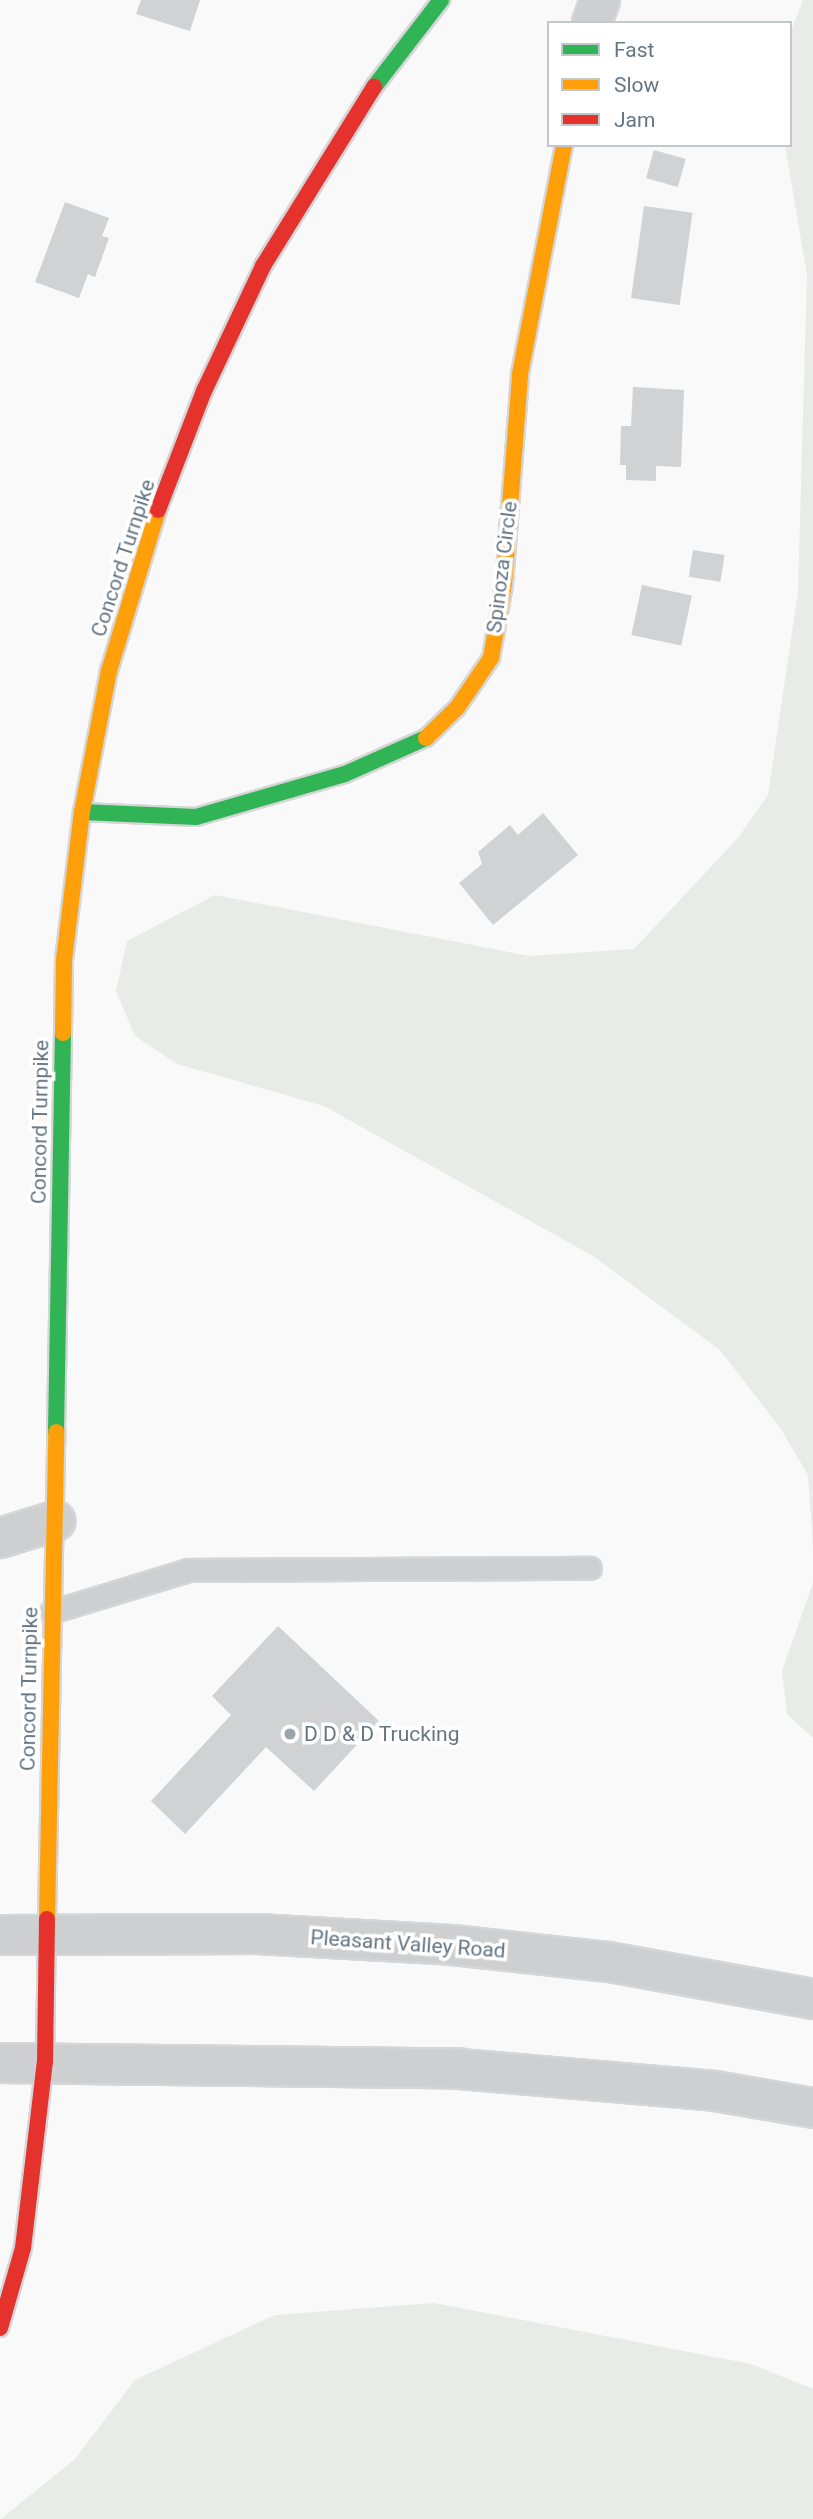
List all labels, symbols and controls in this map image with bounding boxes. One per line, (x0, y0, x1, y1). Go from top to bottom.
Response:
legend (547, 21, 792, 147)
text: Fast (614, 38, 654, 62)
text: Slow (614, 73, 659, 97)
text: Jam (614, 108, 655, 132)
street label: Concord Turnpike (86, 476, 160, 640)
street label: Spinoza Circle (481, 500, 523, 634)
street label: Concord Turnpike (26, 1040, 54, 1204)
street label: Concord Turnpike (15, 1607, 43, 1771)
place label: D D & D Trucking (304, 1721, 460, 1747)
marker: D D & D Trucking (282, 1726, 298, 1742)
street label: Pleasant Valley Road (310, 1925, 506, 1963)

